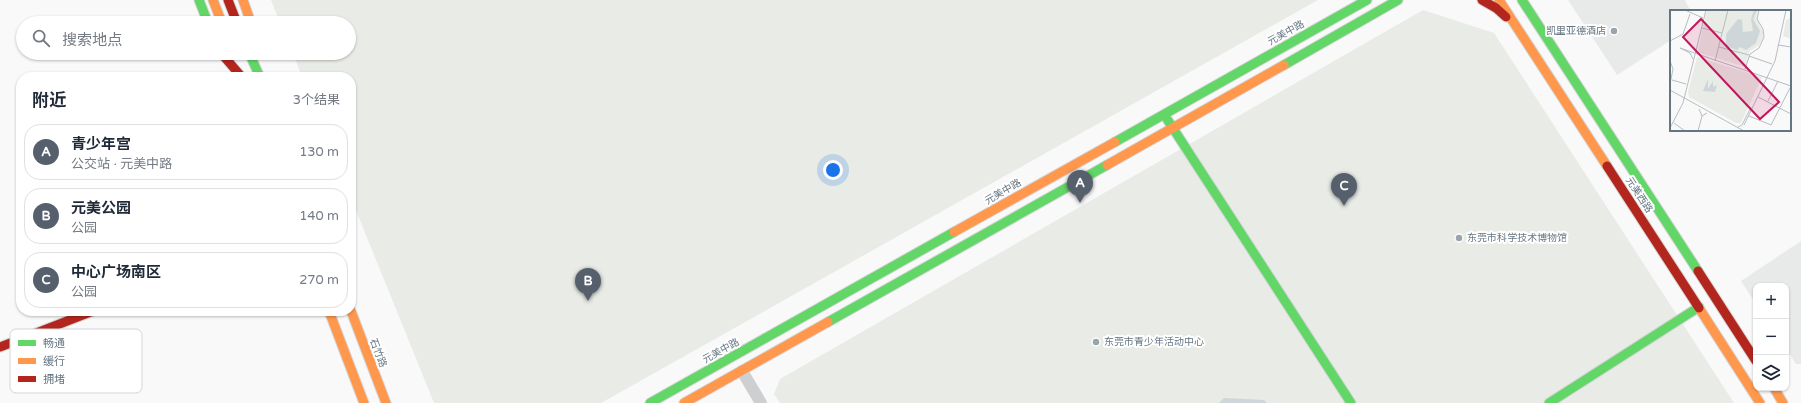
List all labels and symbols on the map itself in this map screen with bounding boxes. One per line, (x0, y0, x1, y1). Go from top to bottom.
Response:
inset map (1670, 10, 1791, 131)
street label: 元美中路 (1266, 18, 1306, 48)
place label: 凯里亚德酒店 (1546, 25, 1606, 37)
marker: 凯里亚德酒店 (1609, 26, 1619, 36)
your location (823, 160, 843, 180)
pin: A (1067, 170, 1093, 203)
pin: C (1331, 173, 1357, 206)
street label: 元美西路 (1623, 175, 1655, 215)
street label: 元美中路 (983, 177, 1023, 207)
place label: 东莞市科学技术博物馆 (1467, 232, 1567, 244)
marker: 东莞市科学技术博物馆 (1454, 233, 1464, 243)
pin: B (575, 268, 601, 301)
legend (10, 329, 142, 393)
street label: 元美中路 (701, 336, 741, 366)
place label: 东莞市青少年活动中心 (1104, 336, 1204, 348)
text: 畅通 (43, 337, 65, 350)
street label: 石竹路 (367, 337, 389, 369)
marker: 东莞市青少年活动中心 (1091, 337, 1101, 347)
text: 缓行 (43, 355, 65, 368)
text: 拥堵 (43, 373, 65, 386)

